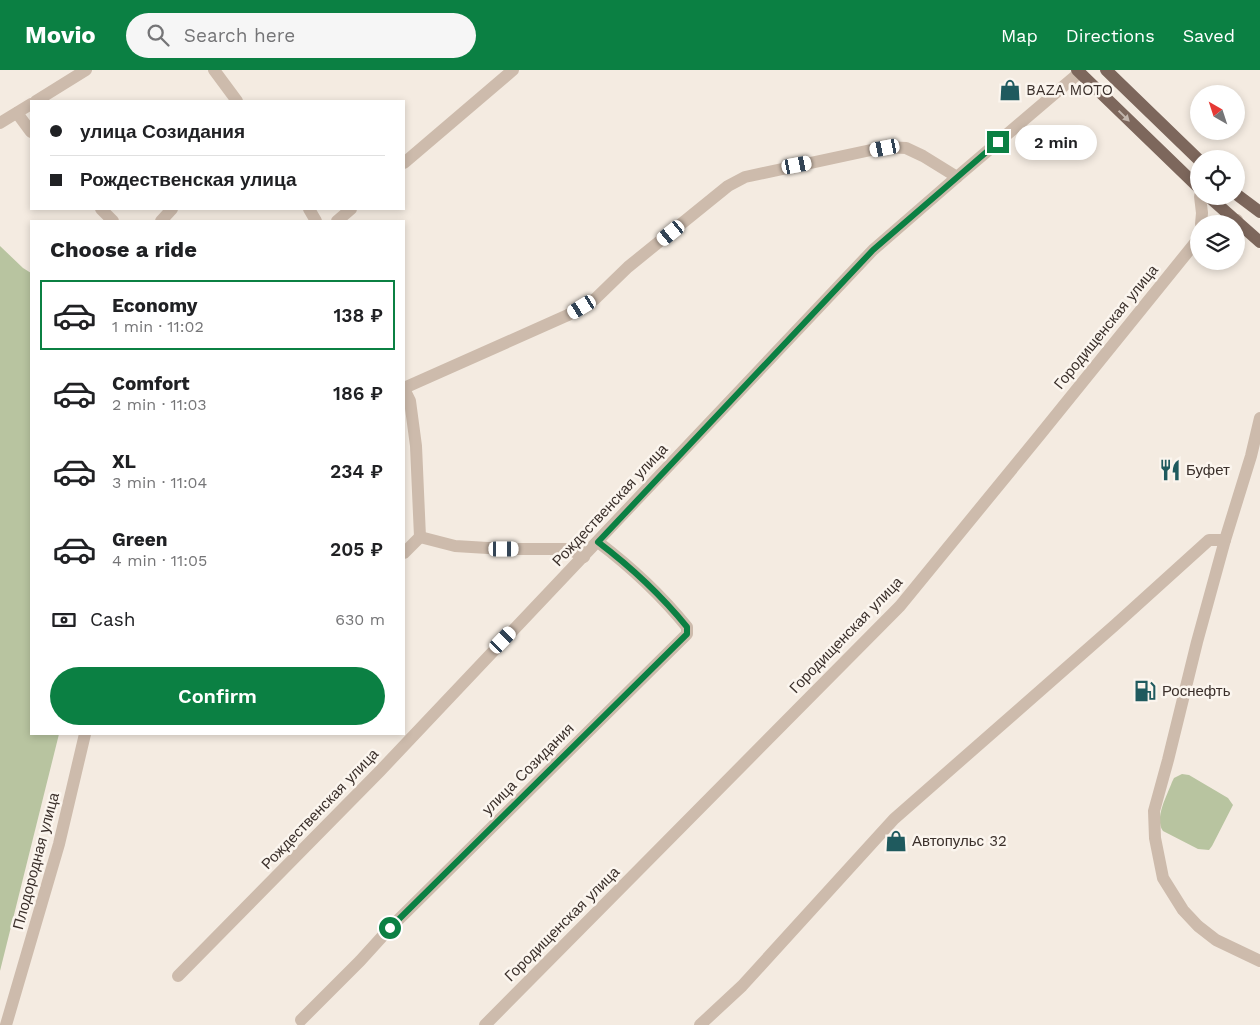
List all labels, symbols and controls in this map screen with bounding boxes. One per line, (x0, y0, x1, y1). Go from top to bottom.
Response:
search box (126, 13, 476, 58)
text: Movio (25, 21, 96, 49)
icon: search (144, 21, 172, 49)
text: Search here (184, 24, 295, 47)
text: Map (1001, 25, 1038, 46)
text: Directions (1066, 25, 1155, 46)
text: Saved (1183, 25, 1235, 46)
shop icon: BAZA MOTO (997, 77, 1023, 103)
place label: BAZA MOTO (1026, 81, 1113, 99)
north arrow (1190, 85, 1245, 140)
map controls (1190, 85, 1245, 270)
one-way arrow (1118, 110, 1130, 122)
text: улица Созидания (80, 120, 245, 143)
callout: 2 min (1016, 124, 1098, 160)
route end (987, 131, 1009, 153)
text: 2 min (1034, 133, 1078, 152)
car (868, 138, 901, 158)
button: locate (1190, 150, 1245, 205)
car (780, 155, 813, 175)
text: Рождественская улица (80, 168, 296, 191)
button: layers (1190, 215, 1245, 270)
car (654, 218, 687, 248)
text: Choose a ride (50, 237, 197, 262)
street label: Городищенская улица (1050, 261, 1162, 393)
icon: car (52, 293, 97, 338)
car (565, 293, 598, 321)
text: Economy (112, 294, 197, 317)
text: 138 ₽ (333, 304, 383, 327)
text: 1 min · 11:02 (112, 317, 204, 336)
icon: car (52, 371, 97, 416)
text: Comfort (112, 372, 190, 395)
text: 186 ₽ (333, 382, 383, 405)
text: 2 min · 11:03 (112, 395, 207, 414)
street label: Рождественская улица (549, 440, 672, 570)
icon: car (52, 449, 97, 494)
text: XL (112, 450, 136, 473)
restaurant icon: Буфет (1157, 457, 1183, 483)
text: 234 ₽ (330, 460, 383, 483)
place label: Буфет (1186, 461, 1230, 479)
text: 3 min · 11:04 (112, 473, 207, 492)
icon: car (52, 527, 97, 572)
text: Green (112, 528, 168, 551)
text: 205 ₽ (330, 538, 383, 561)
car (489, 542, 519, 557)
text: 4 min · 11:05 (112, 551, 207, 570)
street label: Городищенская улица (786, 573, 907, 697)
icon: cash (50, 606, 78, 634)
text: Cash (90, 608, 136, 631)
text: 630 m (335, 610, 385, 629)
car (487, 624, 518, 656)
button: Confirm (50, 667, 385, 725)
fuel station icon: Роснефть (1132, 678, 1158, 704)
place label: Роснефть (1162, 682, 1231, 700)
street label: улица Созидания (478, 719, 578, 819)
street label: Рождественская улица (258, 744, 383, 873)
street label: Плодородная улица (9, 790, 63, 931)
shop icon: Автопульс 32 (883, 828, 909, 854)
place label: Автопульс 32 (912, 832, 1007, 850)
street label: Городищенская улица (501, 862, 624, 985)
route start (379, 917, 401, 939)

